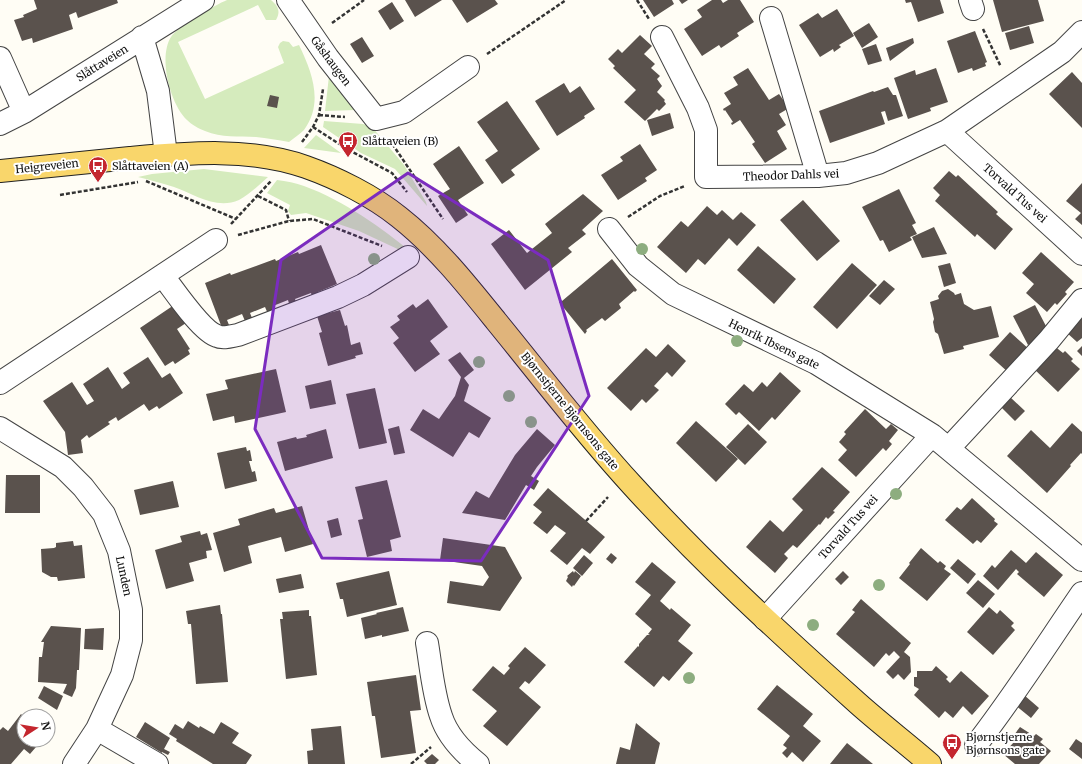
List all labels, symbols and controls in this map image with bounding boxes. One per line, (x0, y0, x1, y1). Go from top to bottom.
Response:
street label: Gåshaugen (308, 33, 355, 89)
street label: Slåttaveien (73, 41, 131, 84)
bus stop icon: Slåttaveien (B) (337, 130, 359, 158)
place label: Slåttaveien (B) (362, 134, 438, 148)
bus stop icon: Slåttaveien (A) (87, 155, 109, 183)
street label: Heigreveien (15, 156, 80, 176)
place label: Slåttaveien (A) (112, 159, 189, 173)
street label: Torvald Tus vei (980, 160, 1050, 226)
street label: Theodor Dahls vei (743, 166, 840, 184)
street label: Henrik Ibsens gate (726, 316, 822, 372)
street label: Bjørnstjerne Bjørnsons gate (518, 349, 622, 473)
street label: Torvald Tus vei (815, 492, 881, 562)
street label: Lunden (113, 555, 135, 598)
north arrow (16, 708, 56, 748)
text: N (38, 720, 54, 732)
place label: Bjørnstjerne Bjørnsons gate (966, 730, 1045, 757)
bus stop icon: Bjørnstjerne Bjørnsons gate (941, 732, 963, 760)

